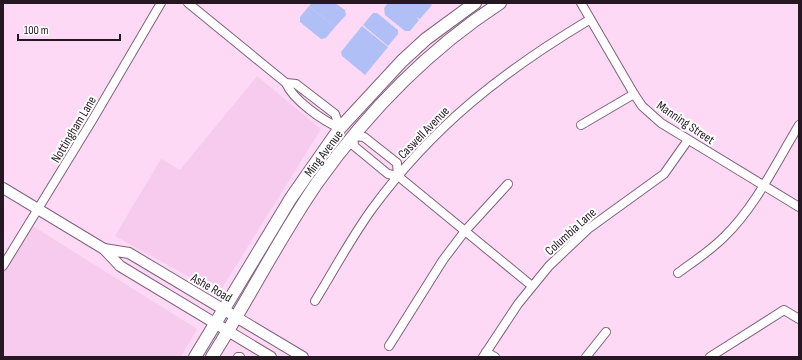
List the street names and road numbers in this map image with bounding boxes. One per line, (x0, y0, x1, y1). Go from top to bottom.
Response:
street label: Nottingham Lane (48, 93, 100, 166)
street label: Manning Street (653, 98, 718, 148)
street label: Caswell Avenue (395, 103, 453, 162)
street label: Ming Avenue (301, 127, 347, 180)
street label: Columbia Lane (542, 205, 600, 259)
street label: Ashe Road (187, 269, 235, 306)

